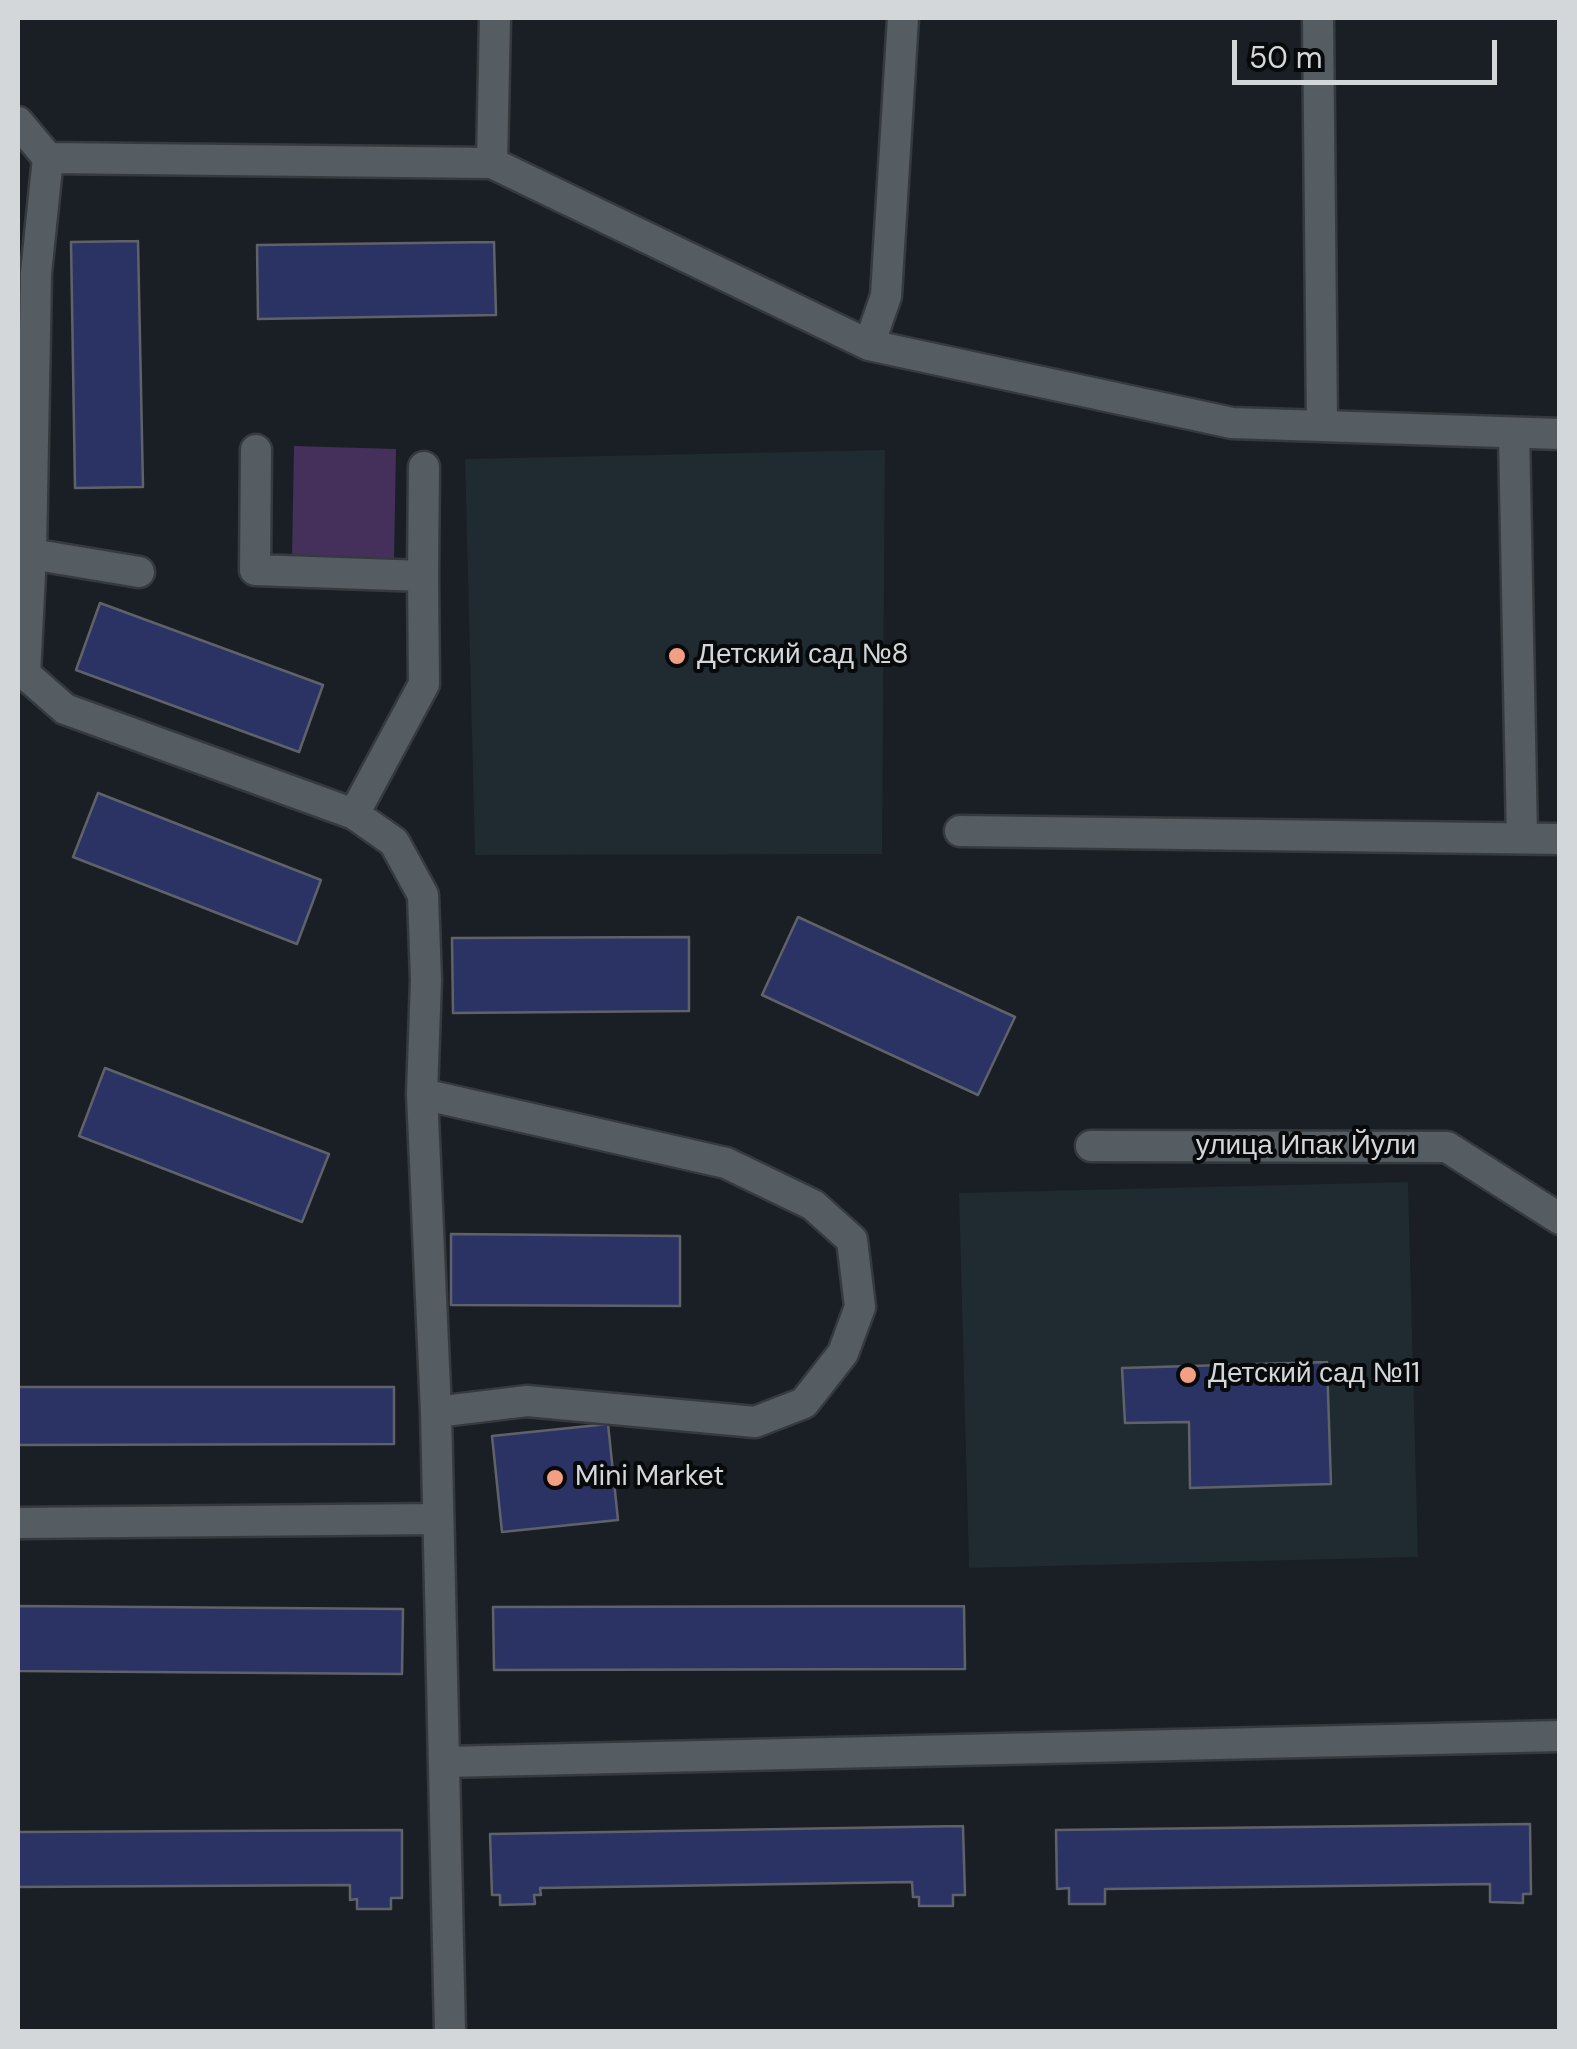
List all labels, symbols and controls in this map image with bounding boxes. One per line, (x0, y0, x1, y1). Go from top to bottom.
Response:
scale bar (1237, 20, 1502, 82)
text: 50 m (1249, 38, 1323, 77)
place label: Детский сад №8 (697, 639, 909, 673)
marker: Детский сад №8 (666, 645, 688, 667)
street label: улица Ипак Йули (1196, 1130, 1416, 1164)
place label: Детский сад №11 (1208, 1358, 1420, 1392)
marker: Детский сад №11 (1177, 1364, 1199, 1386)
place label: Mini Market (575, 1461, 724, 1495)
marker: Mini Market (544, 1467, 566, 1489)

